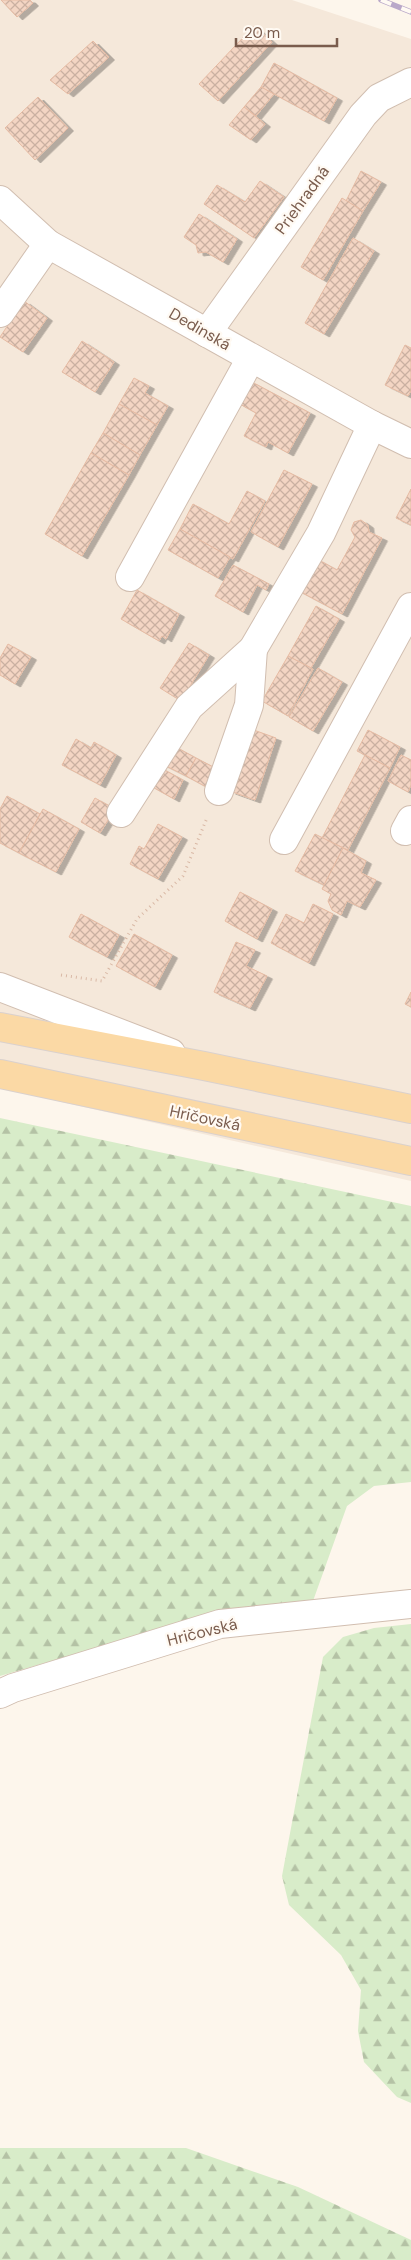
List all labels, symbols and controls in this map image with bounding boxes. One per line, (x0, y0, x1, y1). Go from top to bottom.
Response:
scale bar (236, 15, 337, 47)
text: 20 m (244, 23, 280, 43)
street label: Priehradná (270, 162, 334, 238)
street label: Dedinská (165, 303, 235, 355)
street label: Hričovská (168, 1100, 242, 1136)
street label: Hričovská (165, 1613, 239, 1651)

